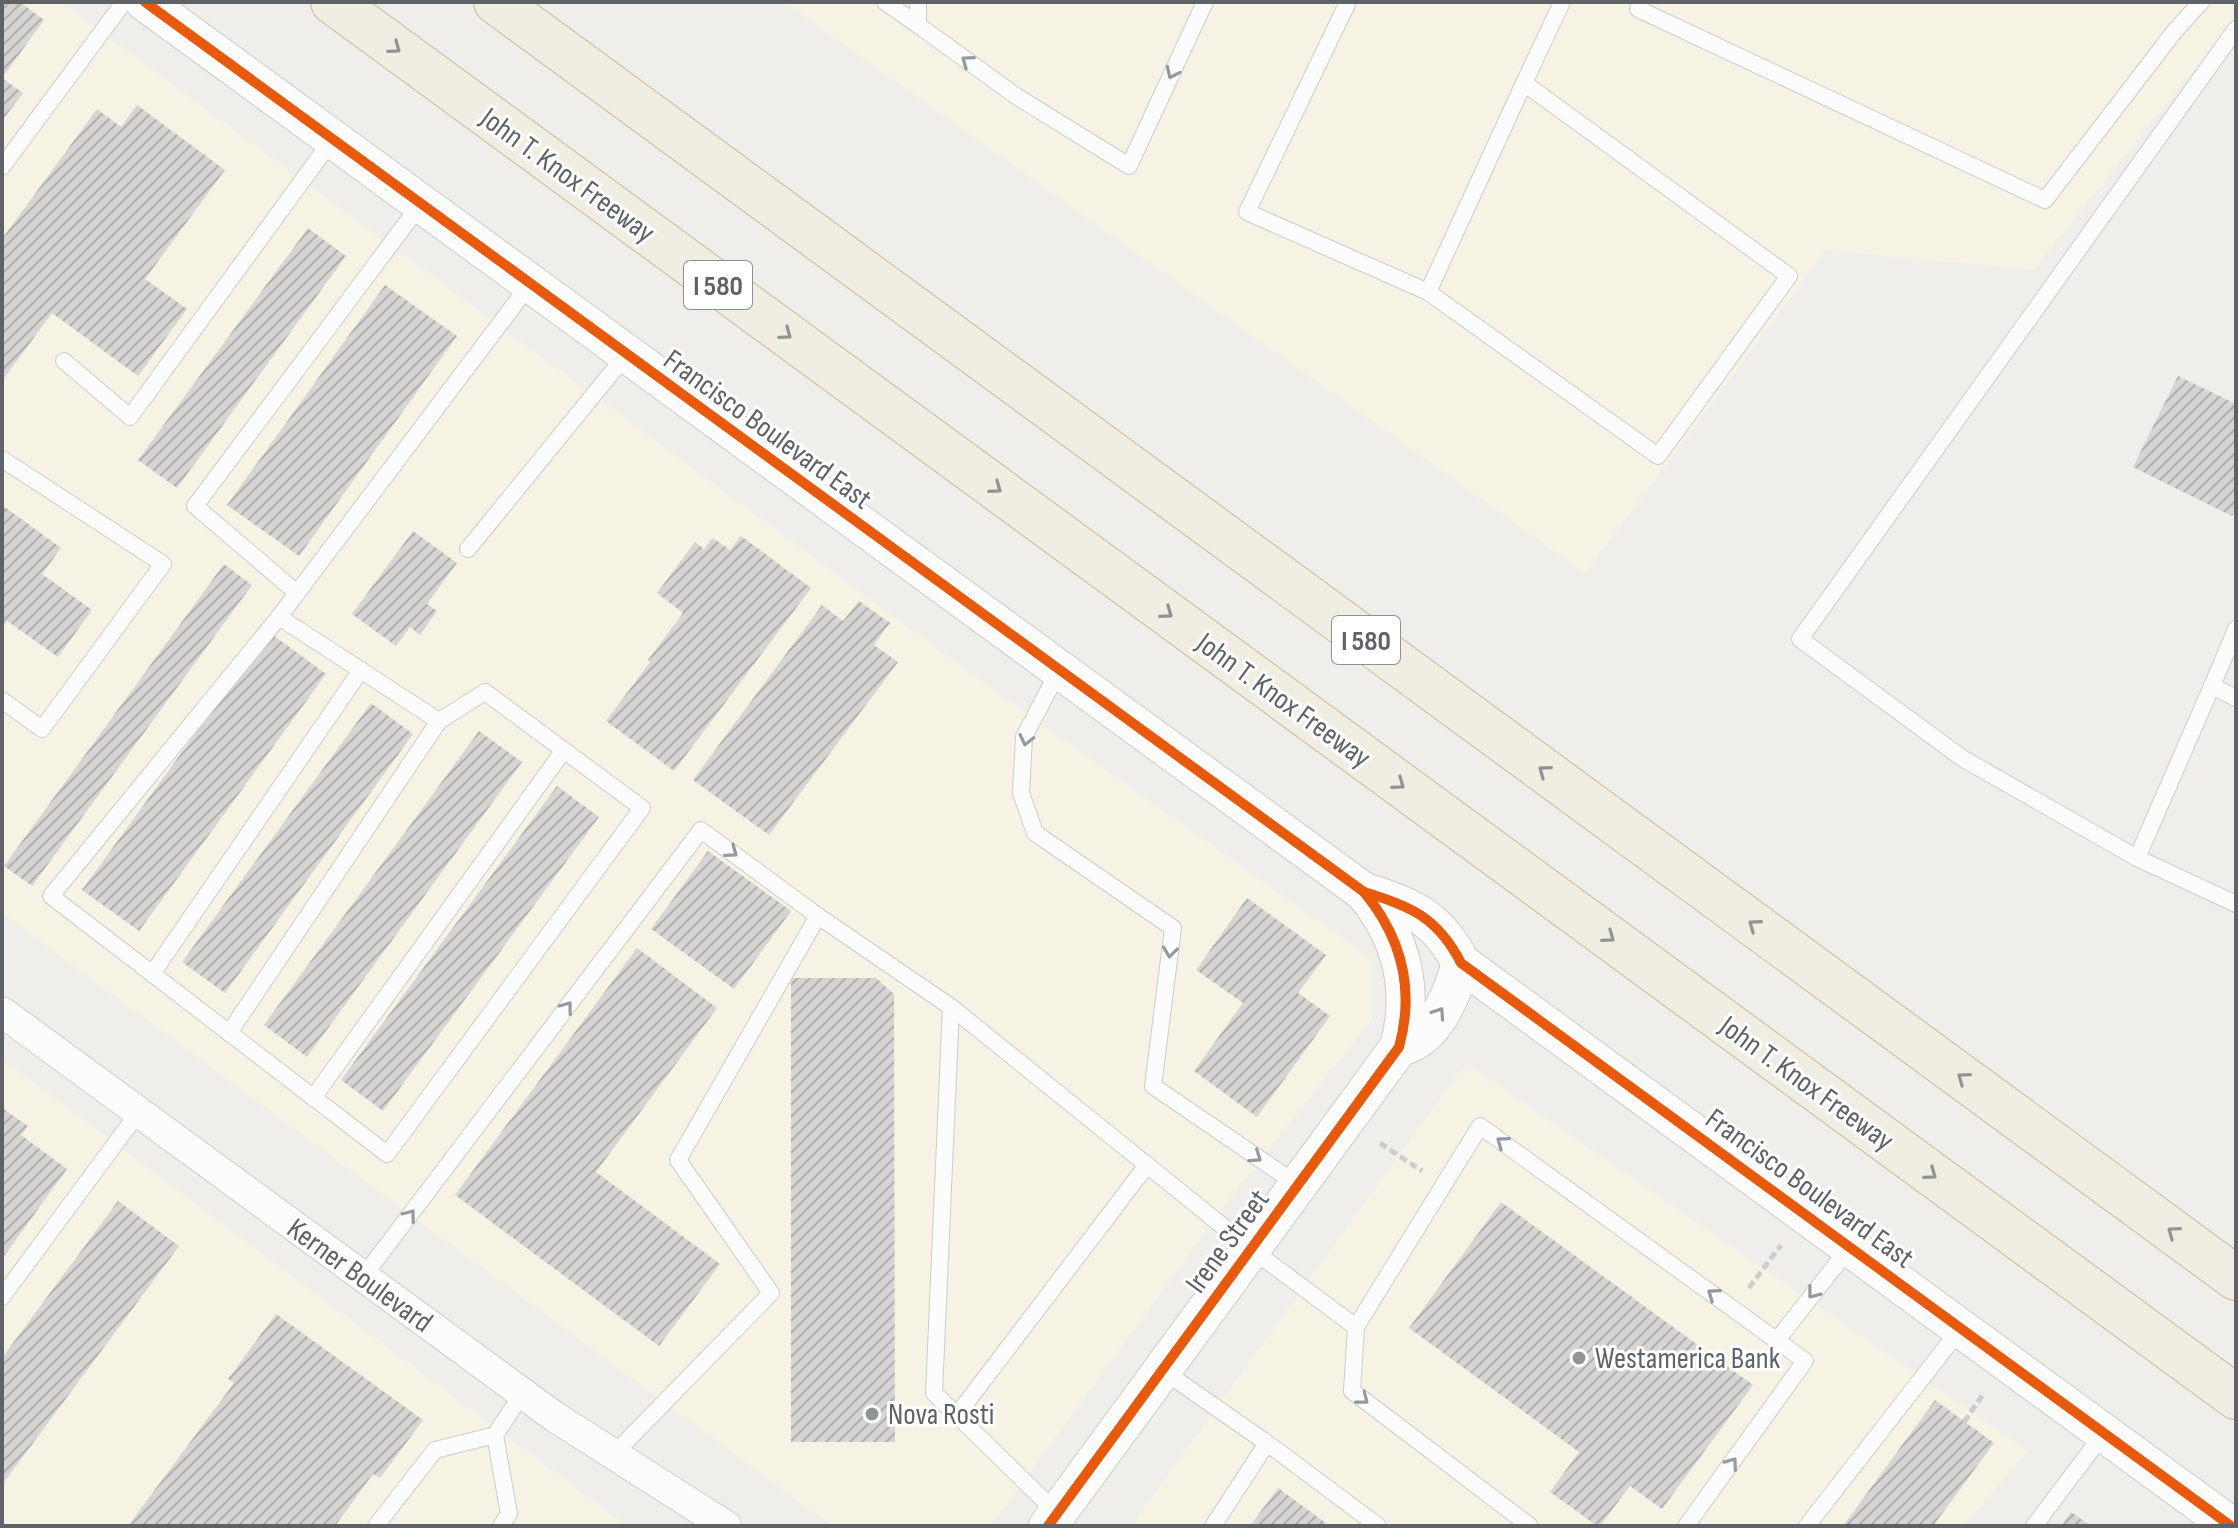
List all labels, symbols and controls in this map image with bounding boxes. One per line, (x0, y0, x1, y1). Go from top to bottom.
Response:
one-way arrow (387, 38, 401, 53)
one-way arrow (961, 56, 976, 71)
one-way arrow (1166, 64, 1182, 79)
street label: John T. Knox Freeway (472, 100, 662, 251)
road number: I 580 (684, 261, 752, 309)
one-way arrow (777, 325, 792, 339)
street label: Francisco Boulevard East (656, 342, 879, 517)
one-way arrow (987, 478, 1001, 493)
one-way arrow (1158, 604, 1172, 618)
road number: I 580 (1332, 616, 1400, 664)
street label: John T. Knox Freeway (1188, 625, 1378, 776)
one-way arrow (1019, 733, 1036, 747)
one-way arrow (1538, 766, 1553, 781)
one-way arrow (1390, 774, 1405, 788)
one-way arrow (723, 843, 737, 857)
one-way arrow (1748, 920, 1763, 934)
one-way arrow (1600, 928, 1614, 942)
one-way arrow (1162, 945, 1179, 959)
one-way arrow (557, 1001, 571, 1016)
one-way arrow (1430, 1008, 1445, 1022)
street label: John T. Knox Freeway (1711, 1008, 1901, 1159)
one-way arrow (1958, 1074, 1972, 1088)
street label: Francisco Boulevard East (1698, 1101, 1921, 1276)
one-way arrow (1497, 1137, 1511, 1152)
one-way arrow (1248, 1147, 1262, 1162)
one-way arrow (1923, 1164, 1937, 1179)
street label: Irene Street (1178, 1183, 1277, 1300)
one-way arrow (400, 1209, 414, 1223)
street label: Kerner Boulevard (280, 1211, 439, 1341)
one-way arrow (2167, 1228, 2182, 1242)
one-way arrow (1809, 1284, 1823, 1299)
one-way arrow (1707, 1290, 1722, 1304)
place label: Westamerica Bank (1595, 1341, 1781, 1377)
marker: Westamerica Bank (1570, 1349, 1588, 1367)
one-way arrow (1354, 1389, 1368, 1404)
place label: Nova Rosti (888, 1397, 994, 1433)
marker: Nova Rosti (863, 1405, 881, 1423)
one-way arrow (1722, 1457, 1737, 1471)

